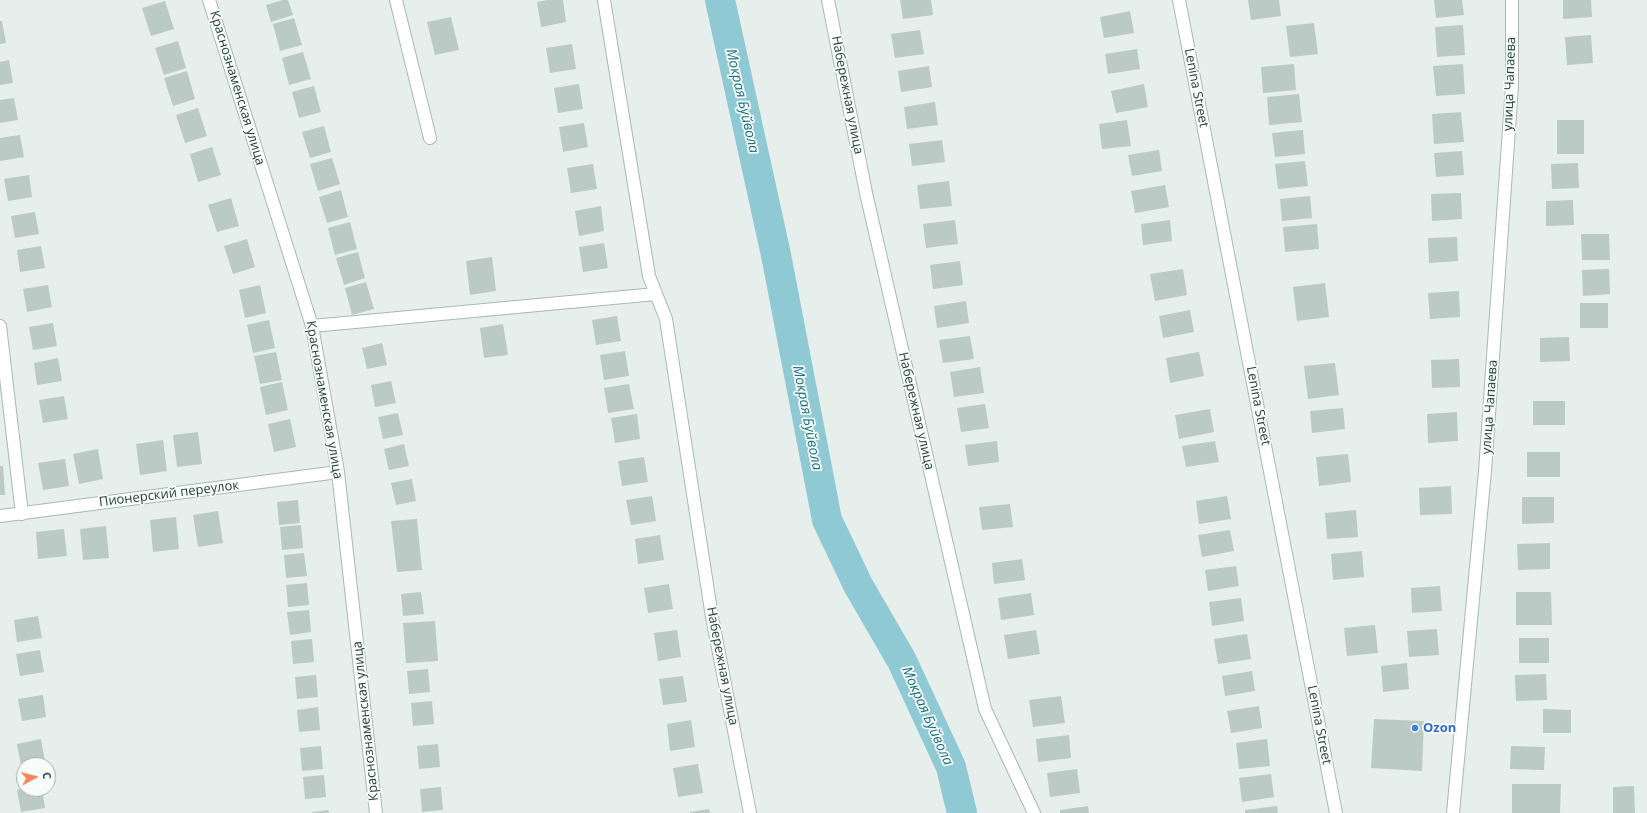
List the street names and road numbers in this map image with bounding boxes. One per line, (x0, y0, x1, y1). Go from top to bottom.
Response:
street label: Краснознаменская улица (206, 9, 268, 167)
street label: Набережная улица (828, 34, 866, 156)
street label: улица Чапаева (1501, 37, 1519, 131)
street label: Lenina Street (1181, 47, 1211, 129)
street label: Краснознаменская улица (302, 320, 346, 480)
street label: Набережная улица (895, 351, 937, 471)
street label: улица Чапаева (1479, 359, 1501, 455)
street label: Lenina Street (1243, 365, 1273, 447)
street label: Пионерский переулок (98, 478, 240, 510)
street label: Набережная улица (703, 605, 741, 727)
street label: Краснознаменская улица (350, 640, 382, 802)
street label: Lenina Street (1304, 684, 1334, 766)

